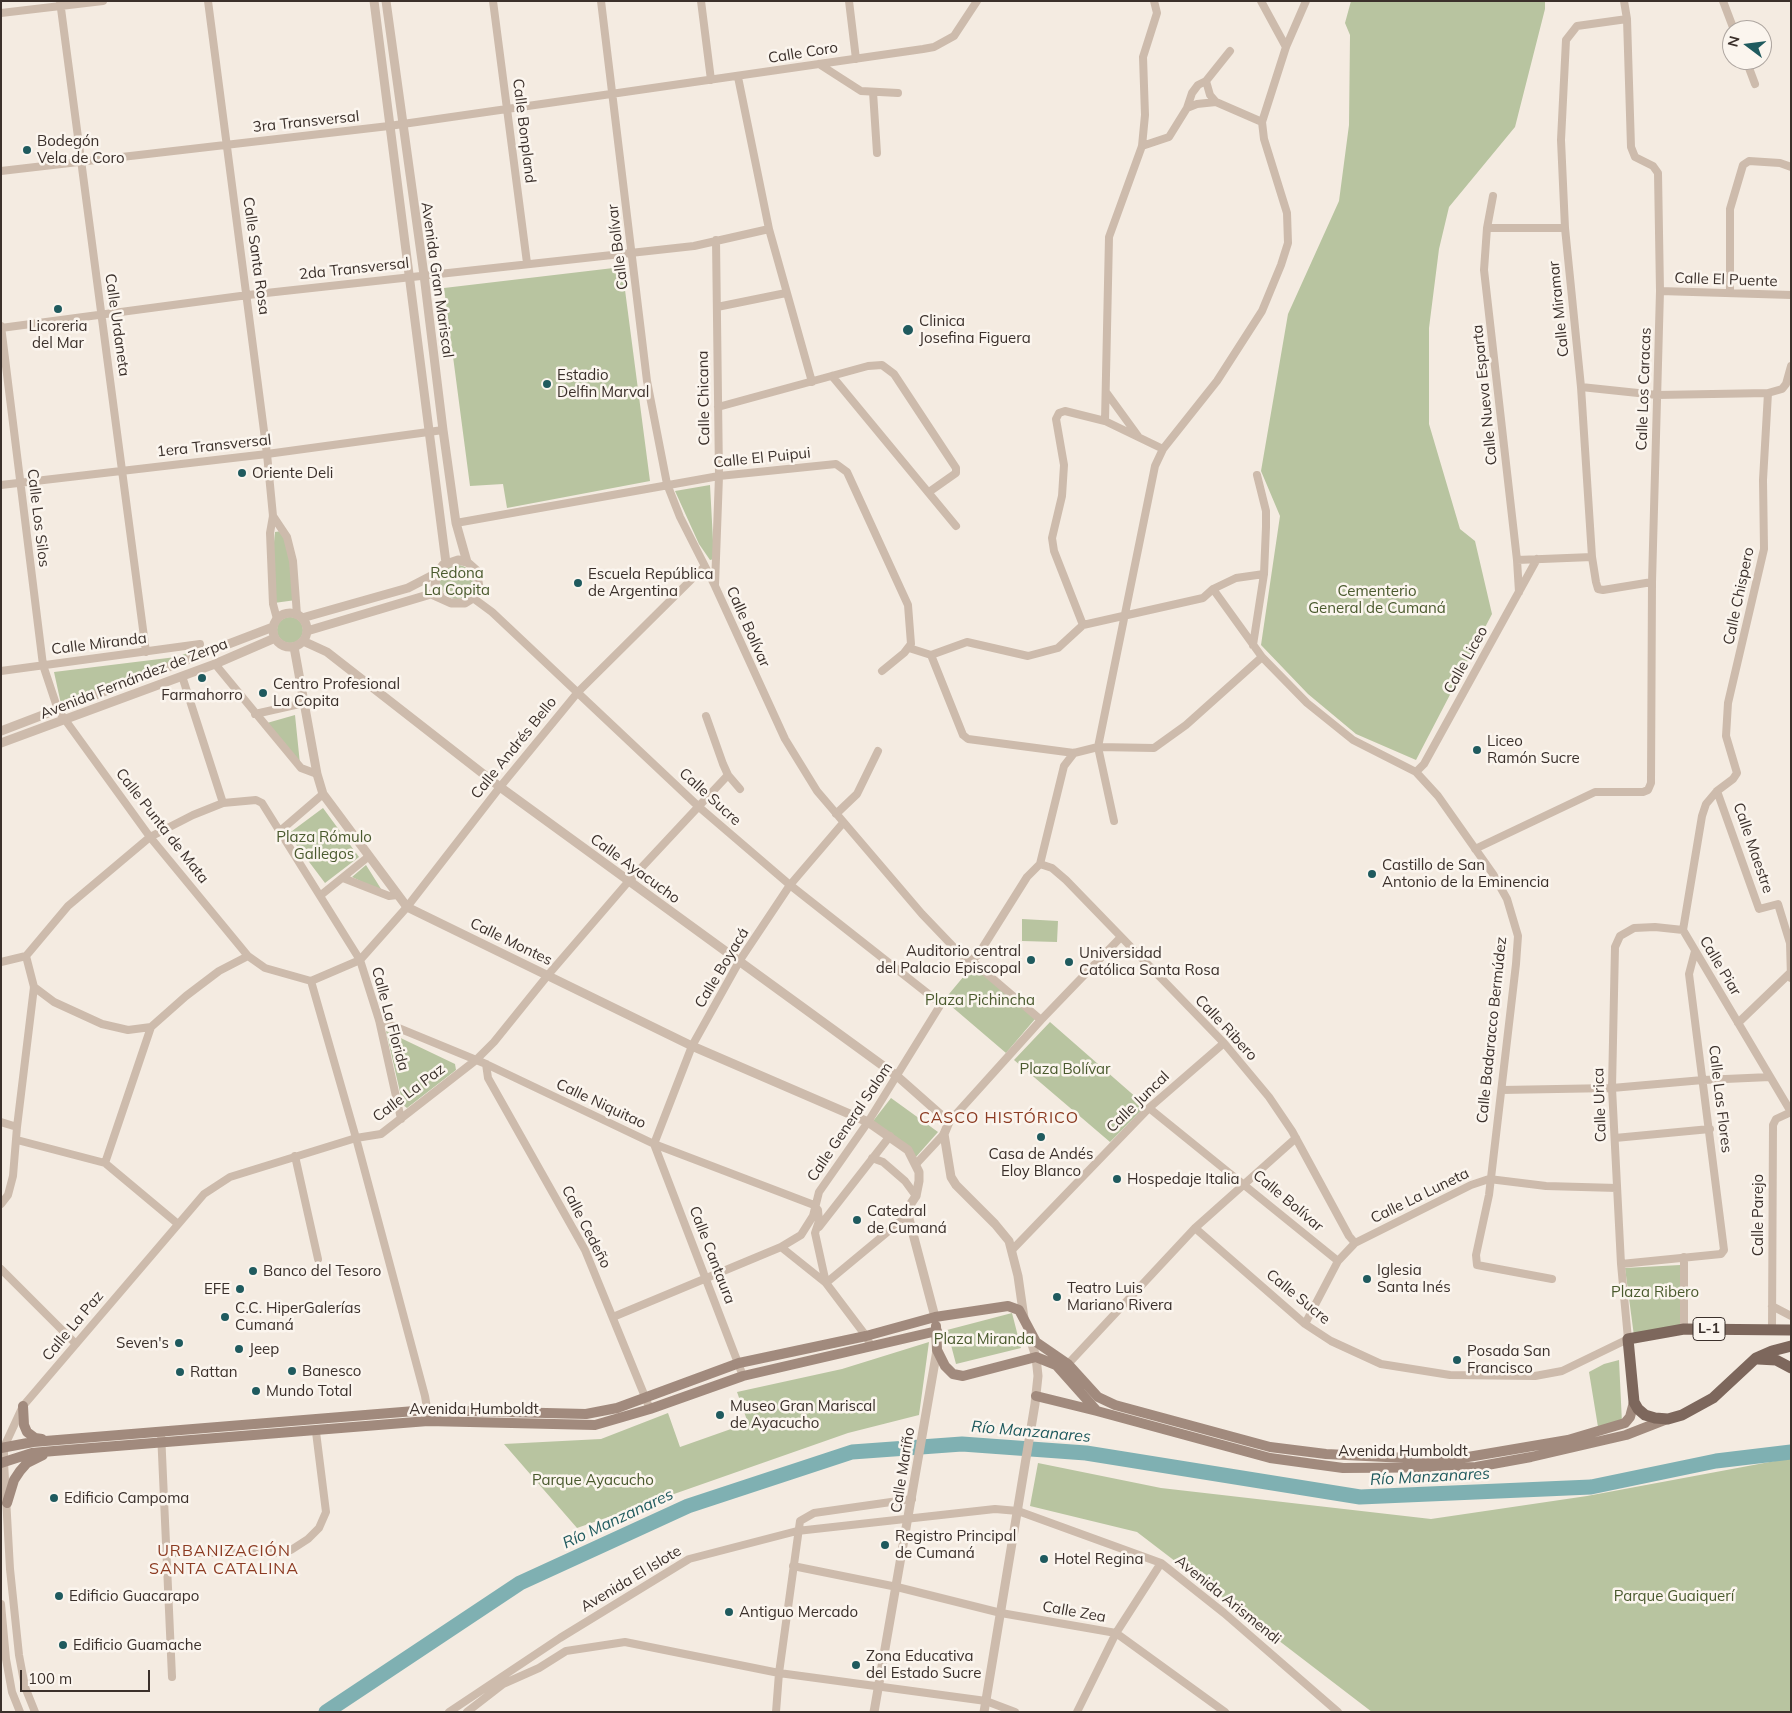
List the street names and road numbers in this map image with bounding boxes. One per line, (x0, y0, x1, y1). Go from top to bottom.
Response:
street label: Calle Coro (767, 39, 839, 67)
street label: Calle Bonpland (509, 78, 539, 184)
street label: 3ra Transversal (252, 107, 360, 137)
street label: Calle Santa Rosa (239, 196, 273, 316)
street label: Avenida Gran Mariscal (417, 201, 457, 359)
street label: Calle Bolívar (604, 203, 632, 291)
street label: 2da Transversal (298, 254, 410, 284)
street label: Calle Miramar (1545, 260, 1573, 358)
street label: Calle El Puente (1674, 269, 1778, 291)
street label: Calle Urdaneta (101, 272, 133, 378)
street label: Calle Nueva Esparta (1469, 324, 1501, 466)
street label: Calle Los Caracas (1633, 327, 1655, 451)
street label: Calle Chicana (694, 350, 714, 446)
street label: 1era Transversal (156, 431, 272, 461)
street label: Calle El Puipui (713, 444, 811, 472)
street label: Calle Los Silos (23, 468, 53, 568)
street label: Calle Chispero (1720, 546, 1758, 646)
street label: Calle Bolívar (722, 584, 774, 670)
street label: Calle Liceo (1440, 623, 1492, 697)
street label: Calle Miranda (50, 629, 148, 659)
street label: Avenida Fernández de Zerpa (38, 635, 230, 723)
street label: Calle Andrés Bello (467, 693, 561, 803)
street label: Calle Sucre (675, 764, 745, 830)
street label: Calle Punta de Mata (112, 765, 212, 887)
street label: Calle Maestre (1729, 800, 1777, 896)
street label: Calle Ayacucho (587, 830, 683, 908)
street label: Calle Montes (467, 914, 555, 970)
street label: Calle Boyacá (691, 925, 753, 1011)
street label: Calle Piar (1695, 933, 1745, 999)
street label: Calle Badaracco Bermúdez (1473, 936, 1511, 1124)
street label: Calle La Florida (367, 965, 413, 1073)
street label: Calle Ribero (1191, 991, 1261, 1065)
street label: Calle Las Flores (1704, 1044, 1736, 1154)
street label: Calle General Salom (803, 1059, 897, 1185)
street label: Calle La Paz (369, 1060, 449, 1126)
street label: Calle Urica (1590, 1067, 1610, 1143)
street label: Calle Juncal (1103, 1068, 1173, 1136)
street label: Calle Niquitao (553, 1075, 649, 1133)
street label: Calle La Luneta (1368, 1164, 1472, 1228)
street label: Calle Bolívar (1249, 1166, 1327, 1236)
street label: Calle Parejo (1749, 1174, 1767, 1256)
street label: Calle Cedeño (557, 1183, 615, 1271)
street label: Calle Cantaura (685, 1204, 739, 1306)
street label: Calle Sucre (1262, 1266, 1334, 1328)
street label: Calle La Paz (39, 1287, 107, 1365)
road number: L-1 (1693, 1318, 1725, 1340)
street label: Avenida Humboldt (409, 1400, 539, 1418)
street label: Calle Mariño (887, 1426, 919, 1514)
street label: Avenida Humboldt (1338, 1442, 1468, 1460)
street label: Avenida El Islote (578, 1542, 684, 1616)
street label: Avenida Arismendi (1171, 1552, 1285, 1648)
street label: Calle Zea (1041, 1598, 1107, 1626)

